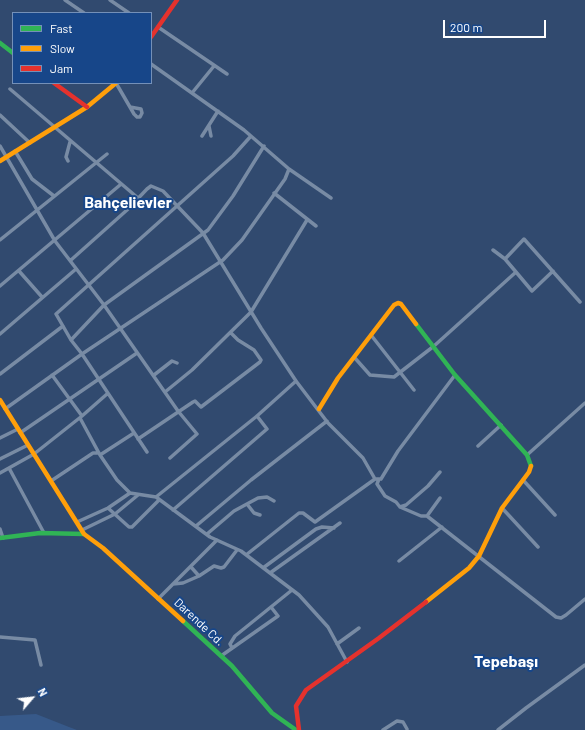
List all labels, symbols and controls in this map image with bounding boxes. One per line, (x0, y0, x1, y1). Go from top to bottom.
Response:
legend (12, 12, 152, 84)
scale bar (445, 12, 548, 38)
text: 200 m (450, 20, 482, 34)
text: Fast (50, 21, 73, 35)
text: Slow (50, 41, 75, 55)
text: Jam (50, 61, 73, 75)
district label: Bahçelievler (84, 193, 172, 213)
street label: Darende Cd. (171, 595, 227, 649)
district label: Tepebaşı (474, 652, 538, 672)
north arrow (12, 678, 52, 718)
text: N (36, 686, 50, 698)

